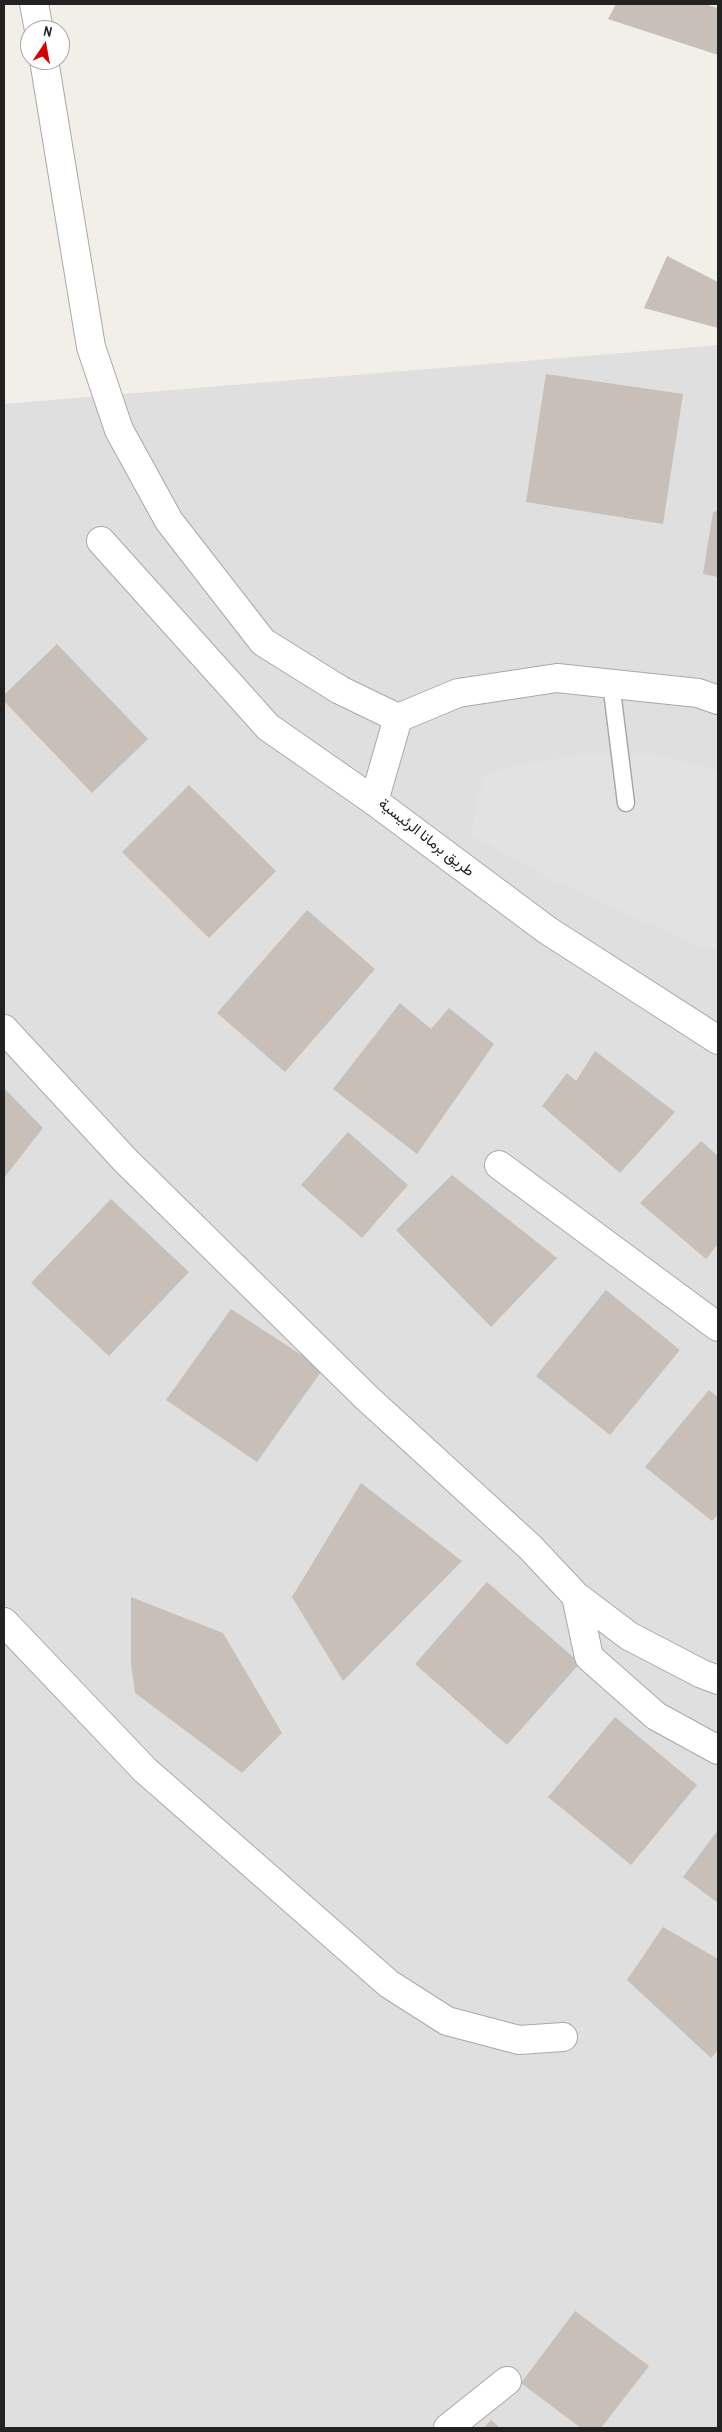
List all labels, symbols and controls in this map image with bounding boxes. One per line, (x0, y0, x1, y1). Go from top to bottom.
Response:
north arrow (20, 20, 70, 70)
text: N (42, 22, 54, 41)
street label: طريق برمانا الرئيسية (375, 795, 477, 881)

